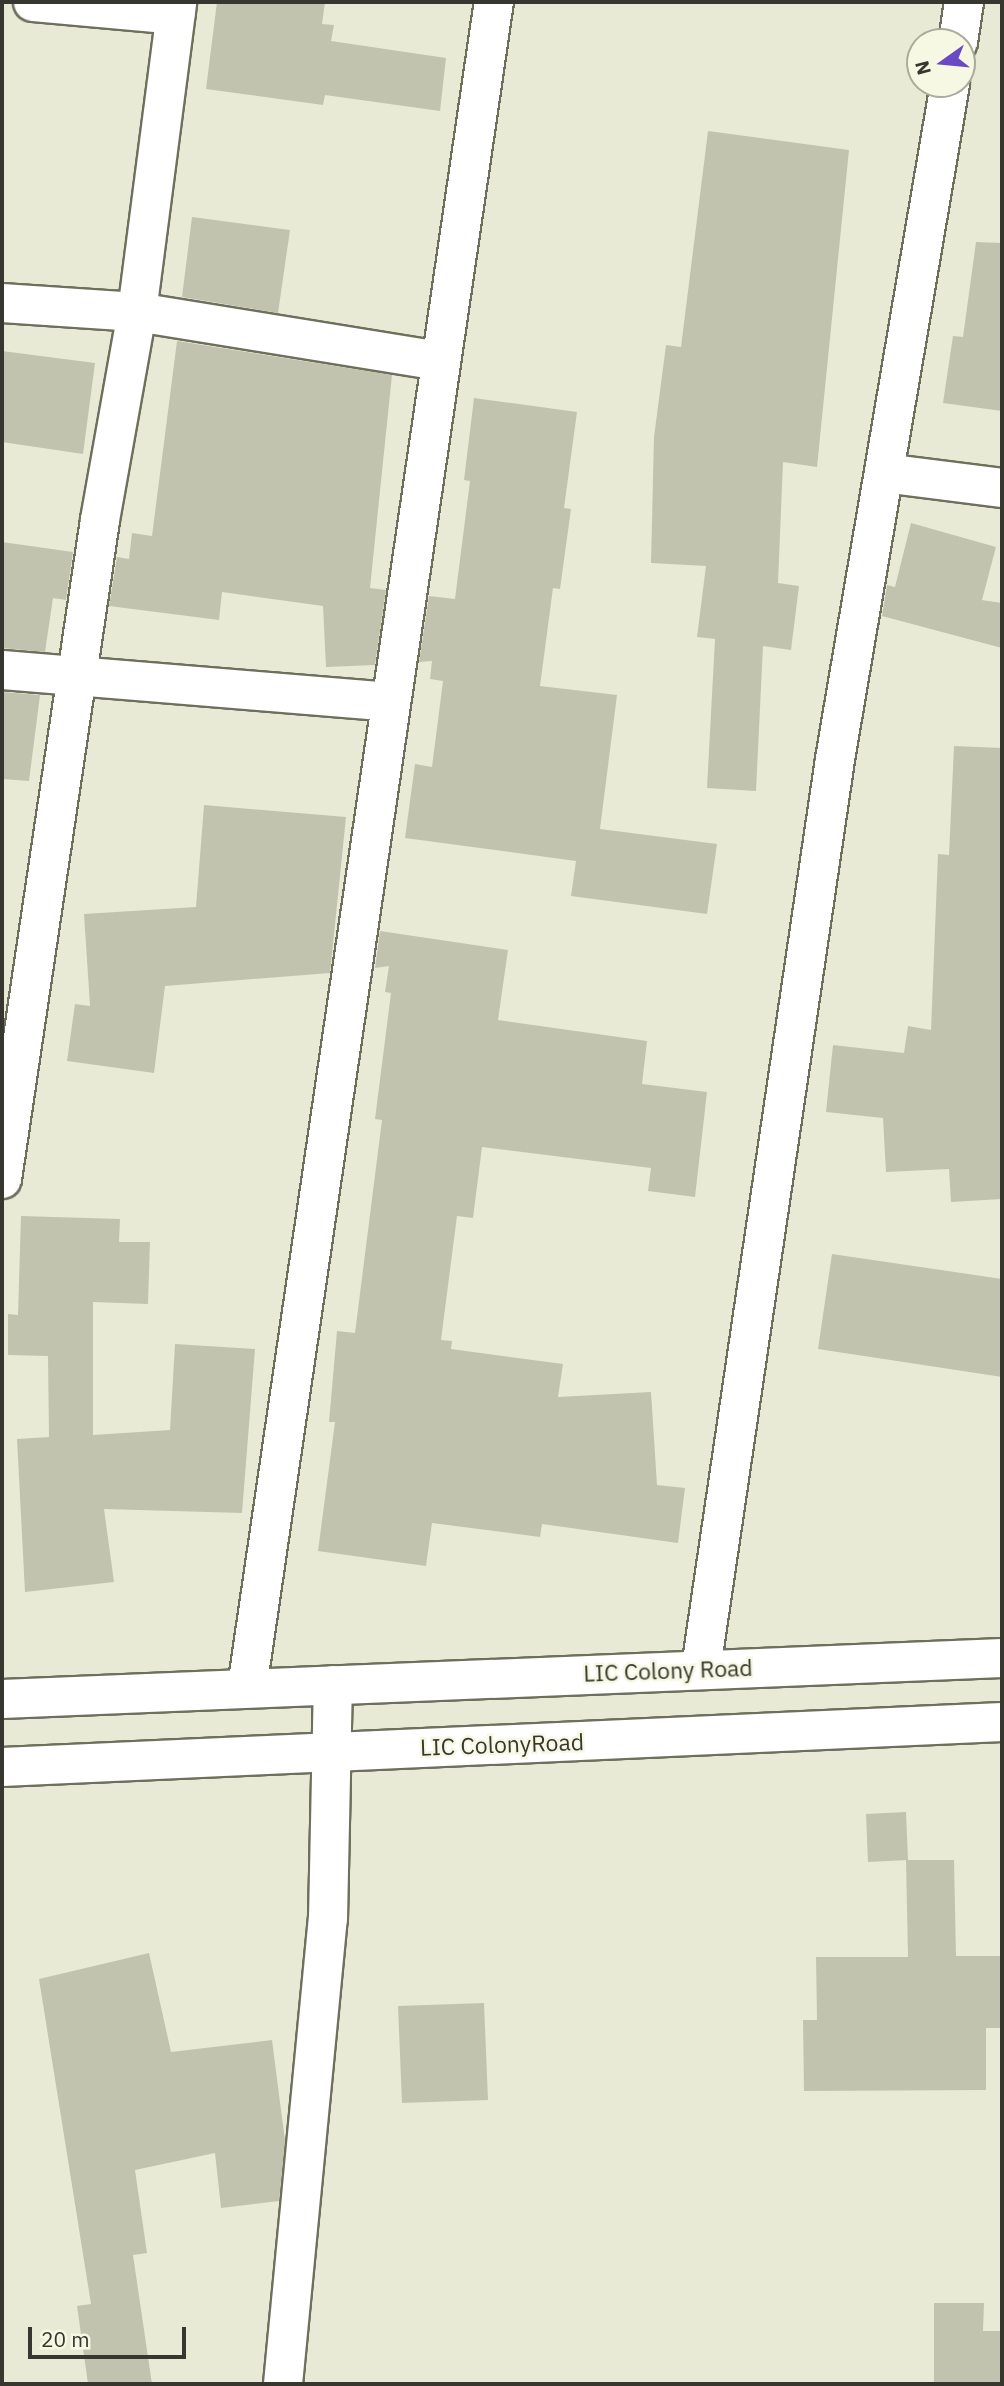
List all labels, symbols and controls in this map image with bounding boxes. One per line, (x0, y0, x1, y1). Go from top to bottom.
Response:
north arrow (906, 28, 976, 98)
text: N (909, 58, 936, 78)
street label: LIC Colony Road (583, 1653, 753, 1687)
street label: LIC ColonyRoad (420, 1727, 584, 1761)
scale bar (32, 2312, 189, 2356)
text: 20 m (41, 2325, 90, 2353)

